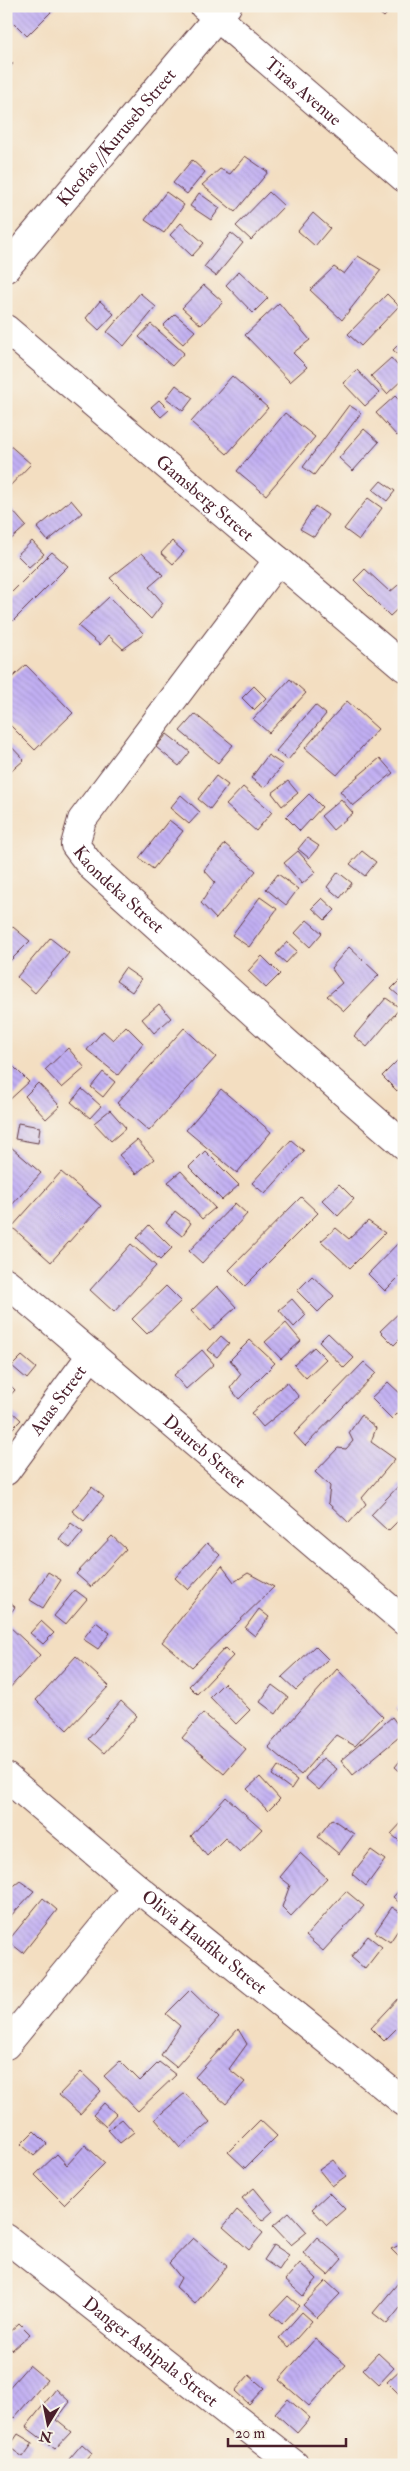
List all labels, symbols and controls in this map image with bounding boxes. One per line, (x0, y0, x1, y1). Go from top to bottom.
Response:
street label: Tiras Avenue (260, 52, 347, 132)
street label: Kleofas //Kuruseb Street (52, 64, 181, 211)
street label: Gamsberg Street (151, 450, 259, 547)
street label: Kaondeka Street (68, 841, 169, 939)
street label: Auas Street (25, 1361, 92, 1441)
street label: Daureb Street (158, 1410, 251, 1493)
street label: Olivia Haufiku Street (137, 1885, 272, 2000)
street label: Danger Ashipala Street (78, 2292, 223, 2412)
north arrow (22, 2398, 72, 2448)
scale bar (228, 2416, 345, 2448)
text: 20 m (235, 2424, 265, 2443)
text: N (38, 2427, 54, 2446)

